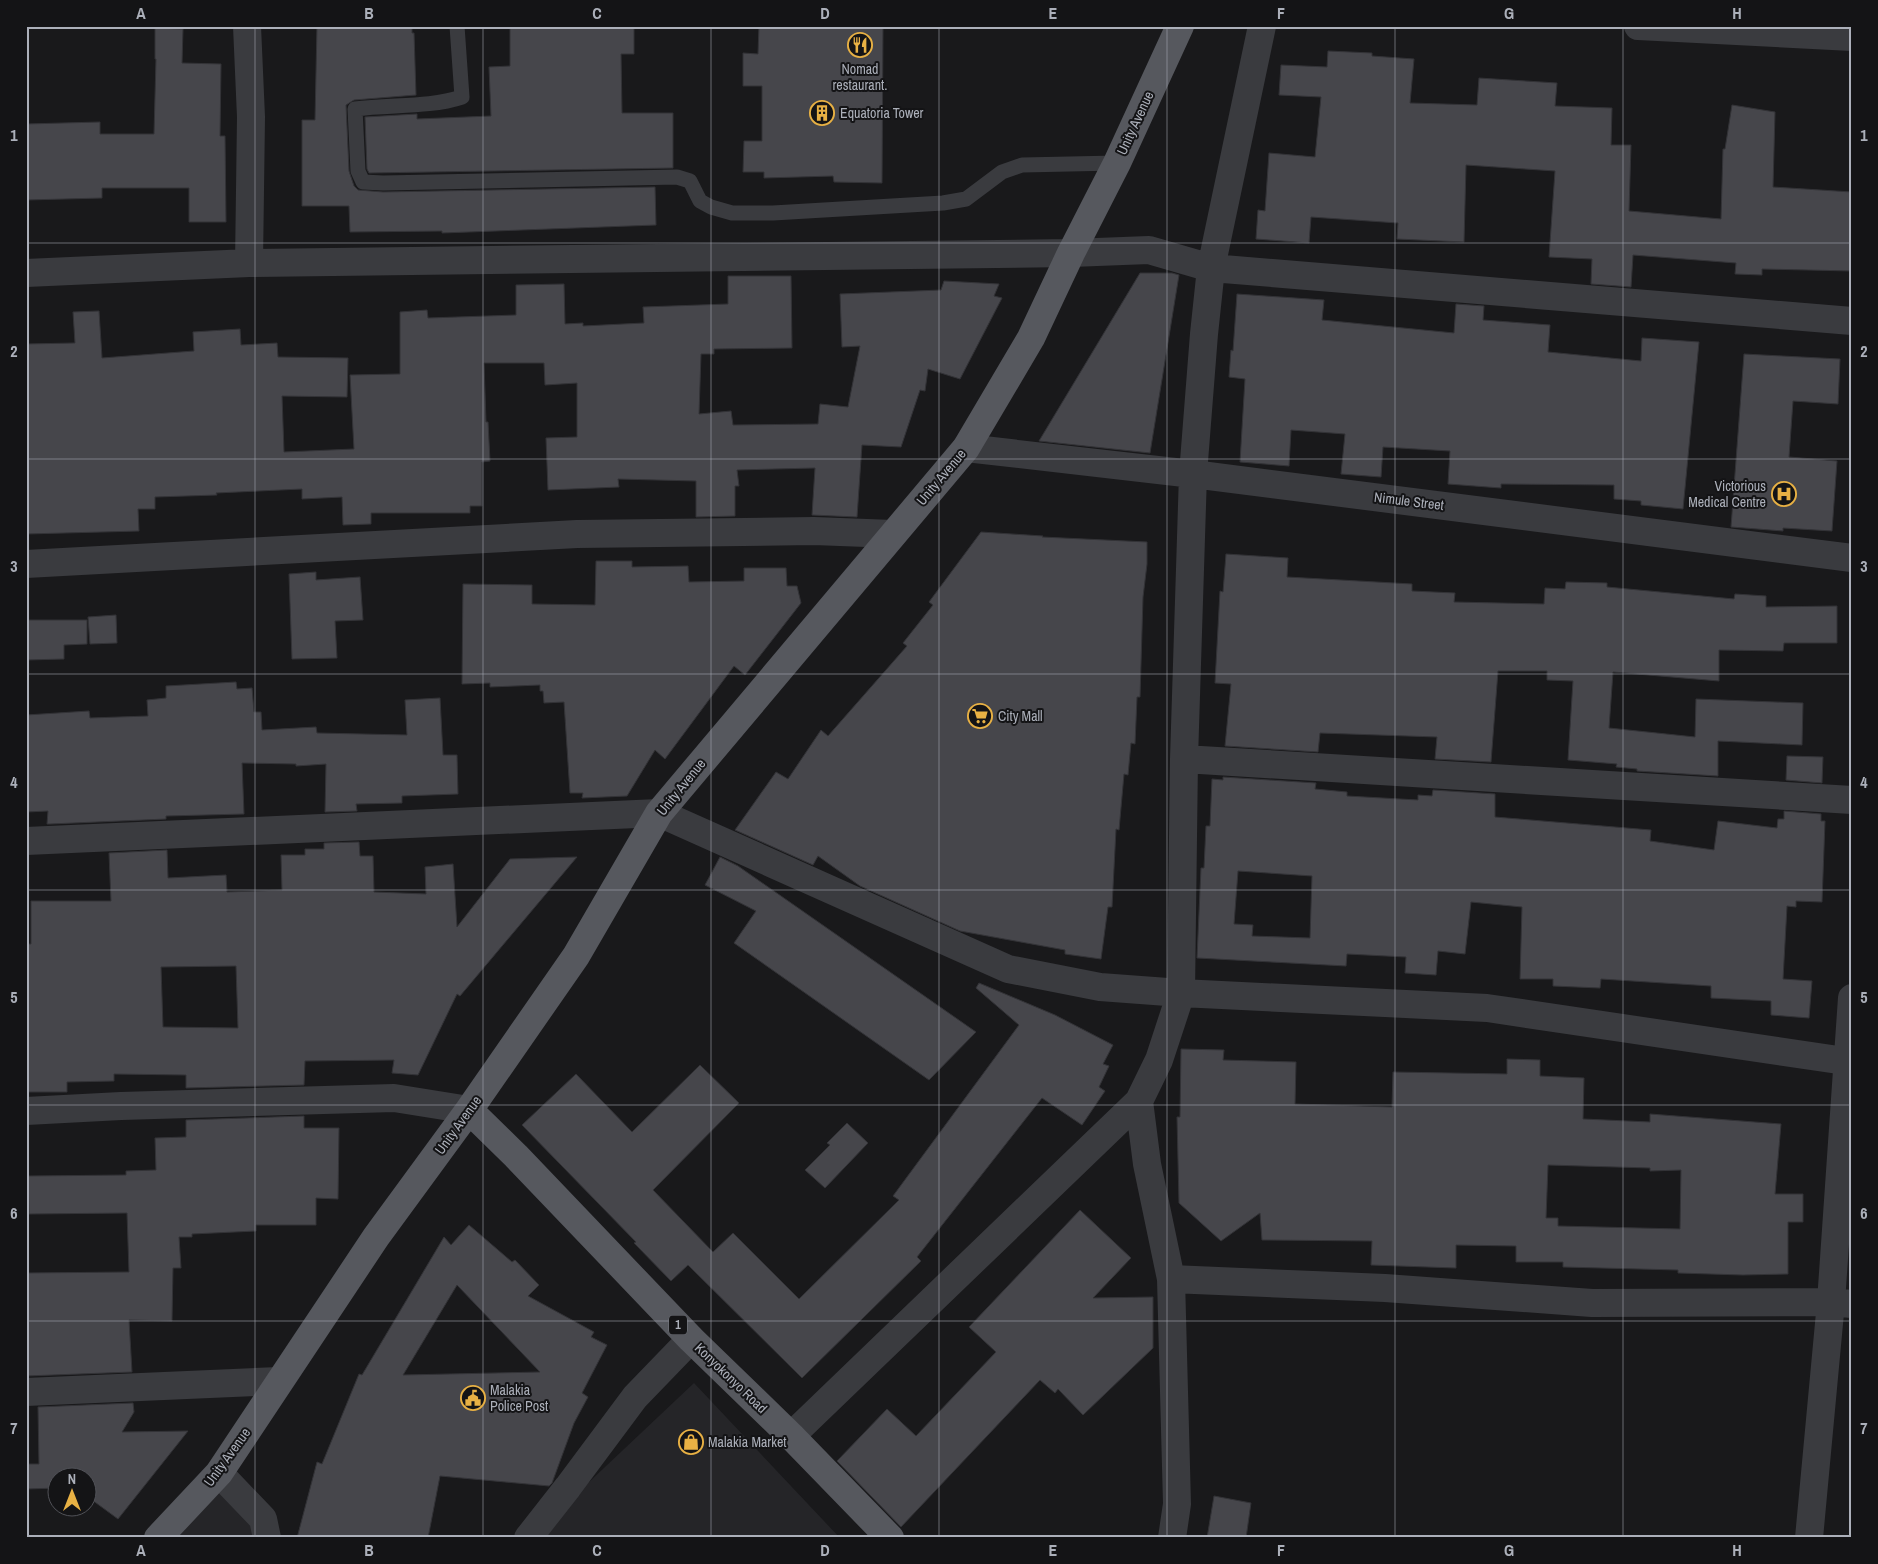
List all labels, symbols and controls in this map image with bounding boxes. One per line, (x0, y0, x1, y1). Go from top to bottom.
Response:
text: A (136, 2, 146, 24)
text: B (364, 2, 374, 24)
text: C (592, 2, 602, 24)
text: D (820, 2, 830, 24)
text: E (1049, 2, 1058, 24)
text: F (1277, 2, 1285, 24)
text: G (1504, 2, 1514, 24)
text: H (1732, 2, 1742, 24)
restaurant icon: Nomad restaurant. (847, 32, 873, 58)
place label: Nomad restaurant. (833, 60, 887, 94)
street label: Unity Avenue (1112, 88, 1158, 158)
building icon: Equatoria Tower (809, 100, 835, 126)
place label: Equatoria Tower (840, 104, 924, 122)
text: 1 (10, 124, 18, 146)
text: 1 (1860, 124, 1868, 146)
text: 2 (10, 340, 18, 362)
text: 2 (1860, 340, 1868, 362)
street label: Unity Avenue (912, 445, 970, 509)
place label: Victorious Medical Centre (1688, 477, 1766, 511)
hospital icon: Victorious Medical Centre (1771, 481, 1797, 507)
street label: Nimule Street (1373, 488, 1445, 514)
text: 3 (10, 555, 18, 577)
text: 3 (1860, 555, 1868, 577)
supermarket icon: City Mall (967, 703, 993, 729)
place label: City Mall (998, 707, 1043, 725)
street label: Unity Avenue (653, 755, 709, 819)
text: 4 (10, 771, 18, 793)
text: 4 (1860, 771, 1868, 793)
text: 5 (10, 986, 18, 1008)
text: 5 (1860, 986, 1868, 1008)
street label: Unity Avenue (431, 1092, 485, 1158)
text: 6 (10, 1202, 18, 1224)
text: 6 (1860, 1202, 1868, 1224)
road number: 1 (669, 1316, 687, 1334)
street label: Konyokonyo Road (691, 1339, 771, 1417)
place label: Malakia Police Post (490, 1381, 548, 1415)
public building icon: Malakia Police Post (460, 1385, 486, 1411)
text: 7 (10, 1417, 18, 1439)
text: 7 (1860, 1417, 1868, 1439)
street label: Unity Avenue (200, 1424, 254, 1490)
shop icon: Malakia Market (678, 1429, 704, 1455)
place label: Malakia Market (708, 1433, 786, 1451)
north arrow (48, 1466, 98, 1516)
text: N (68, 1470, 76, 1488)
text: A (136, 1539, 146, 1561)
text: B (364, 1539, 374, 1561)
text: C (592, 1539, 602, 1561)
text: D (820, 1539, 830, 1561)
text: E (1049, 1539, 1058, 1561)
text: F (1277, 1539, 1285, 1561)
text: G (1504, 1539, 1514, 1561)
text: H (1732, 1539, 1742, 1561)

